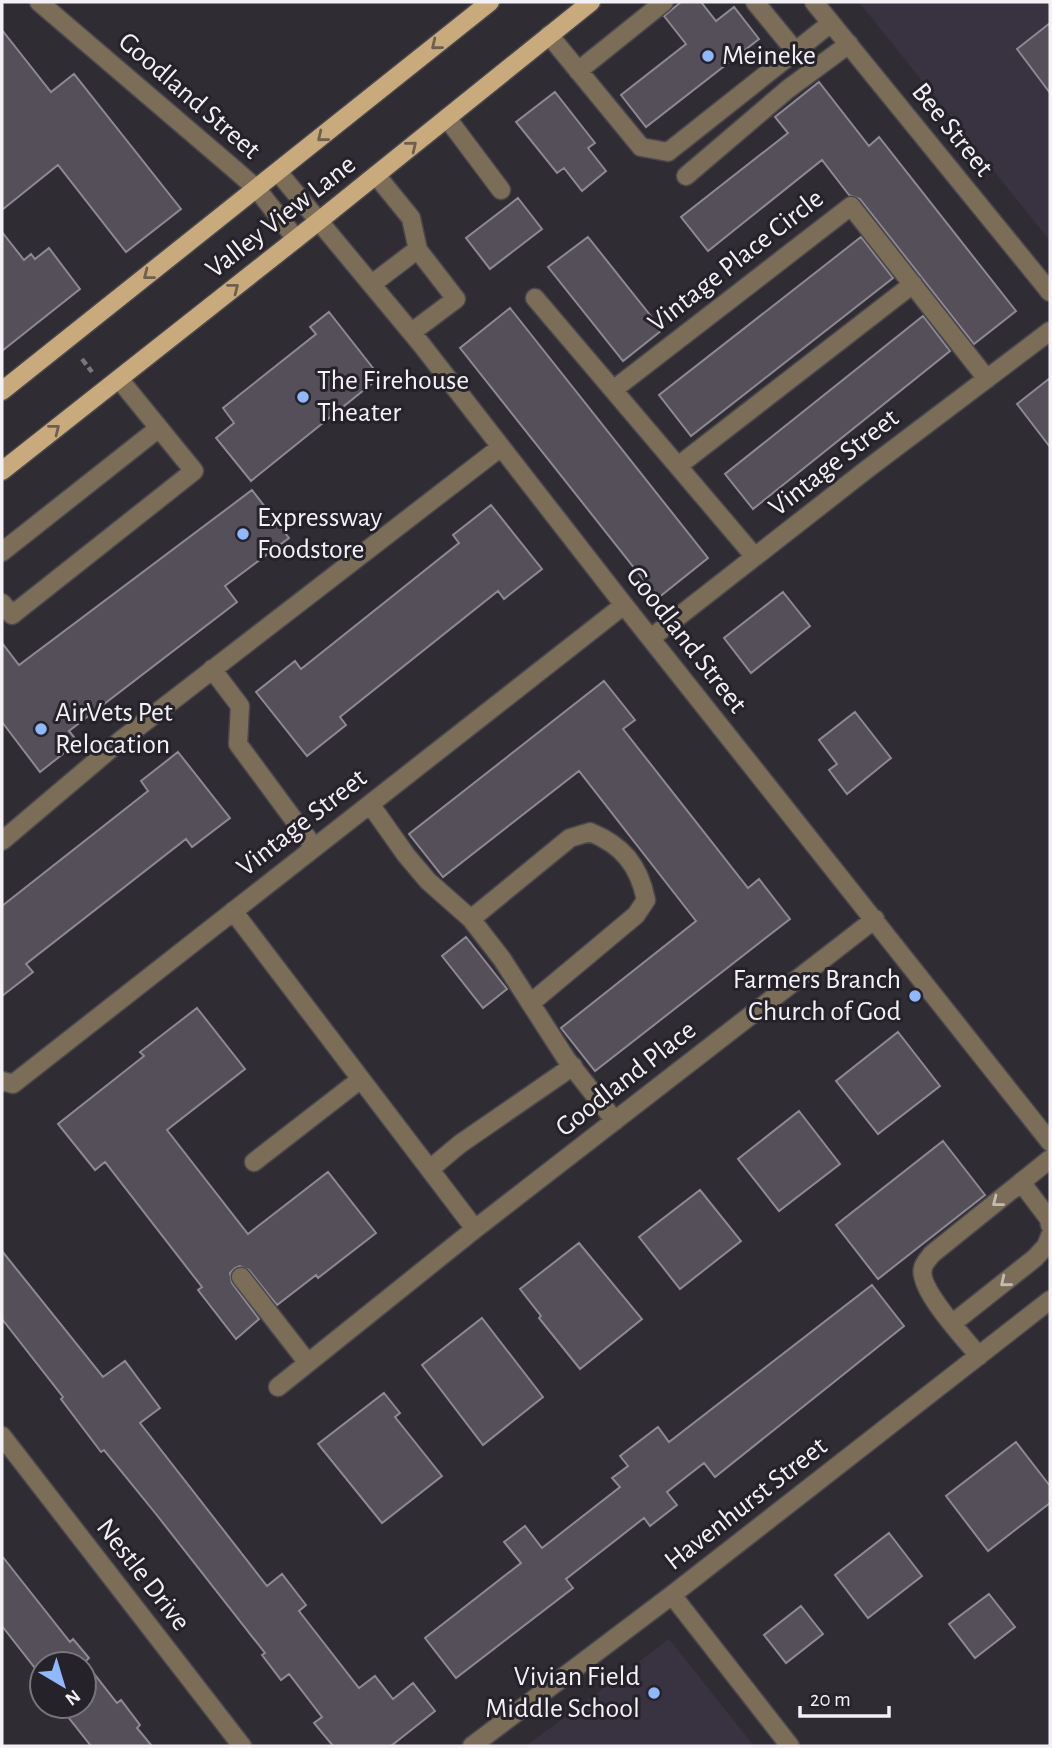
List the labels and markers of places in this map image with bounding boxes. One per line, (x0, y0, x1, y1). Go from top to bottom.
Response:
place label: Meineke (722, 42, 816, 70)
marker: Meineke (700, 48, 716, 64)
place label: The Firehouse Theater (317, 367, 469, 427)
marker: The Firehouse Theater (295, 389, 311, 405)
place label: Expressway Foodstore (257, 504, 382, 564)
marker: Expressway Foodstore (235, 526, 251, 542)
place label: AirVets Pet Relocation (55, 699, 173, 759)
marker: AirVets Pet Relocation (33, 721, 49, 737)
place label: Farmers Branch Church of God (733, 966, 901, 1026)
marker: Farmers Branch Church of God (907, 988, 923, 1004)
place label: Vivian Field Middle School (485, 1663, 640, 1723)
marker: Vivian Field Middle School (646, 1685, 662, 1701)

